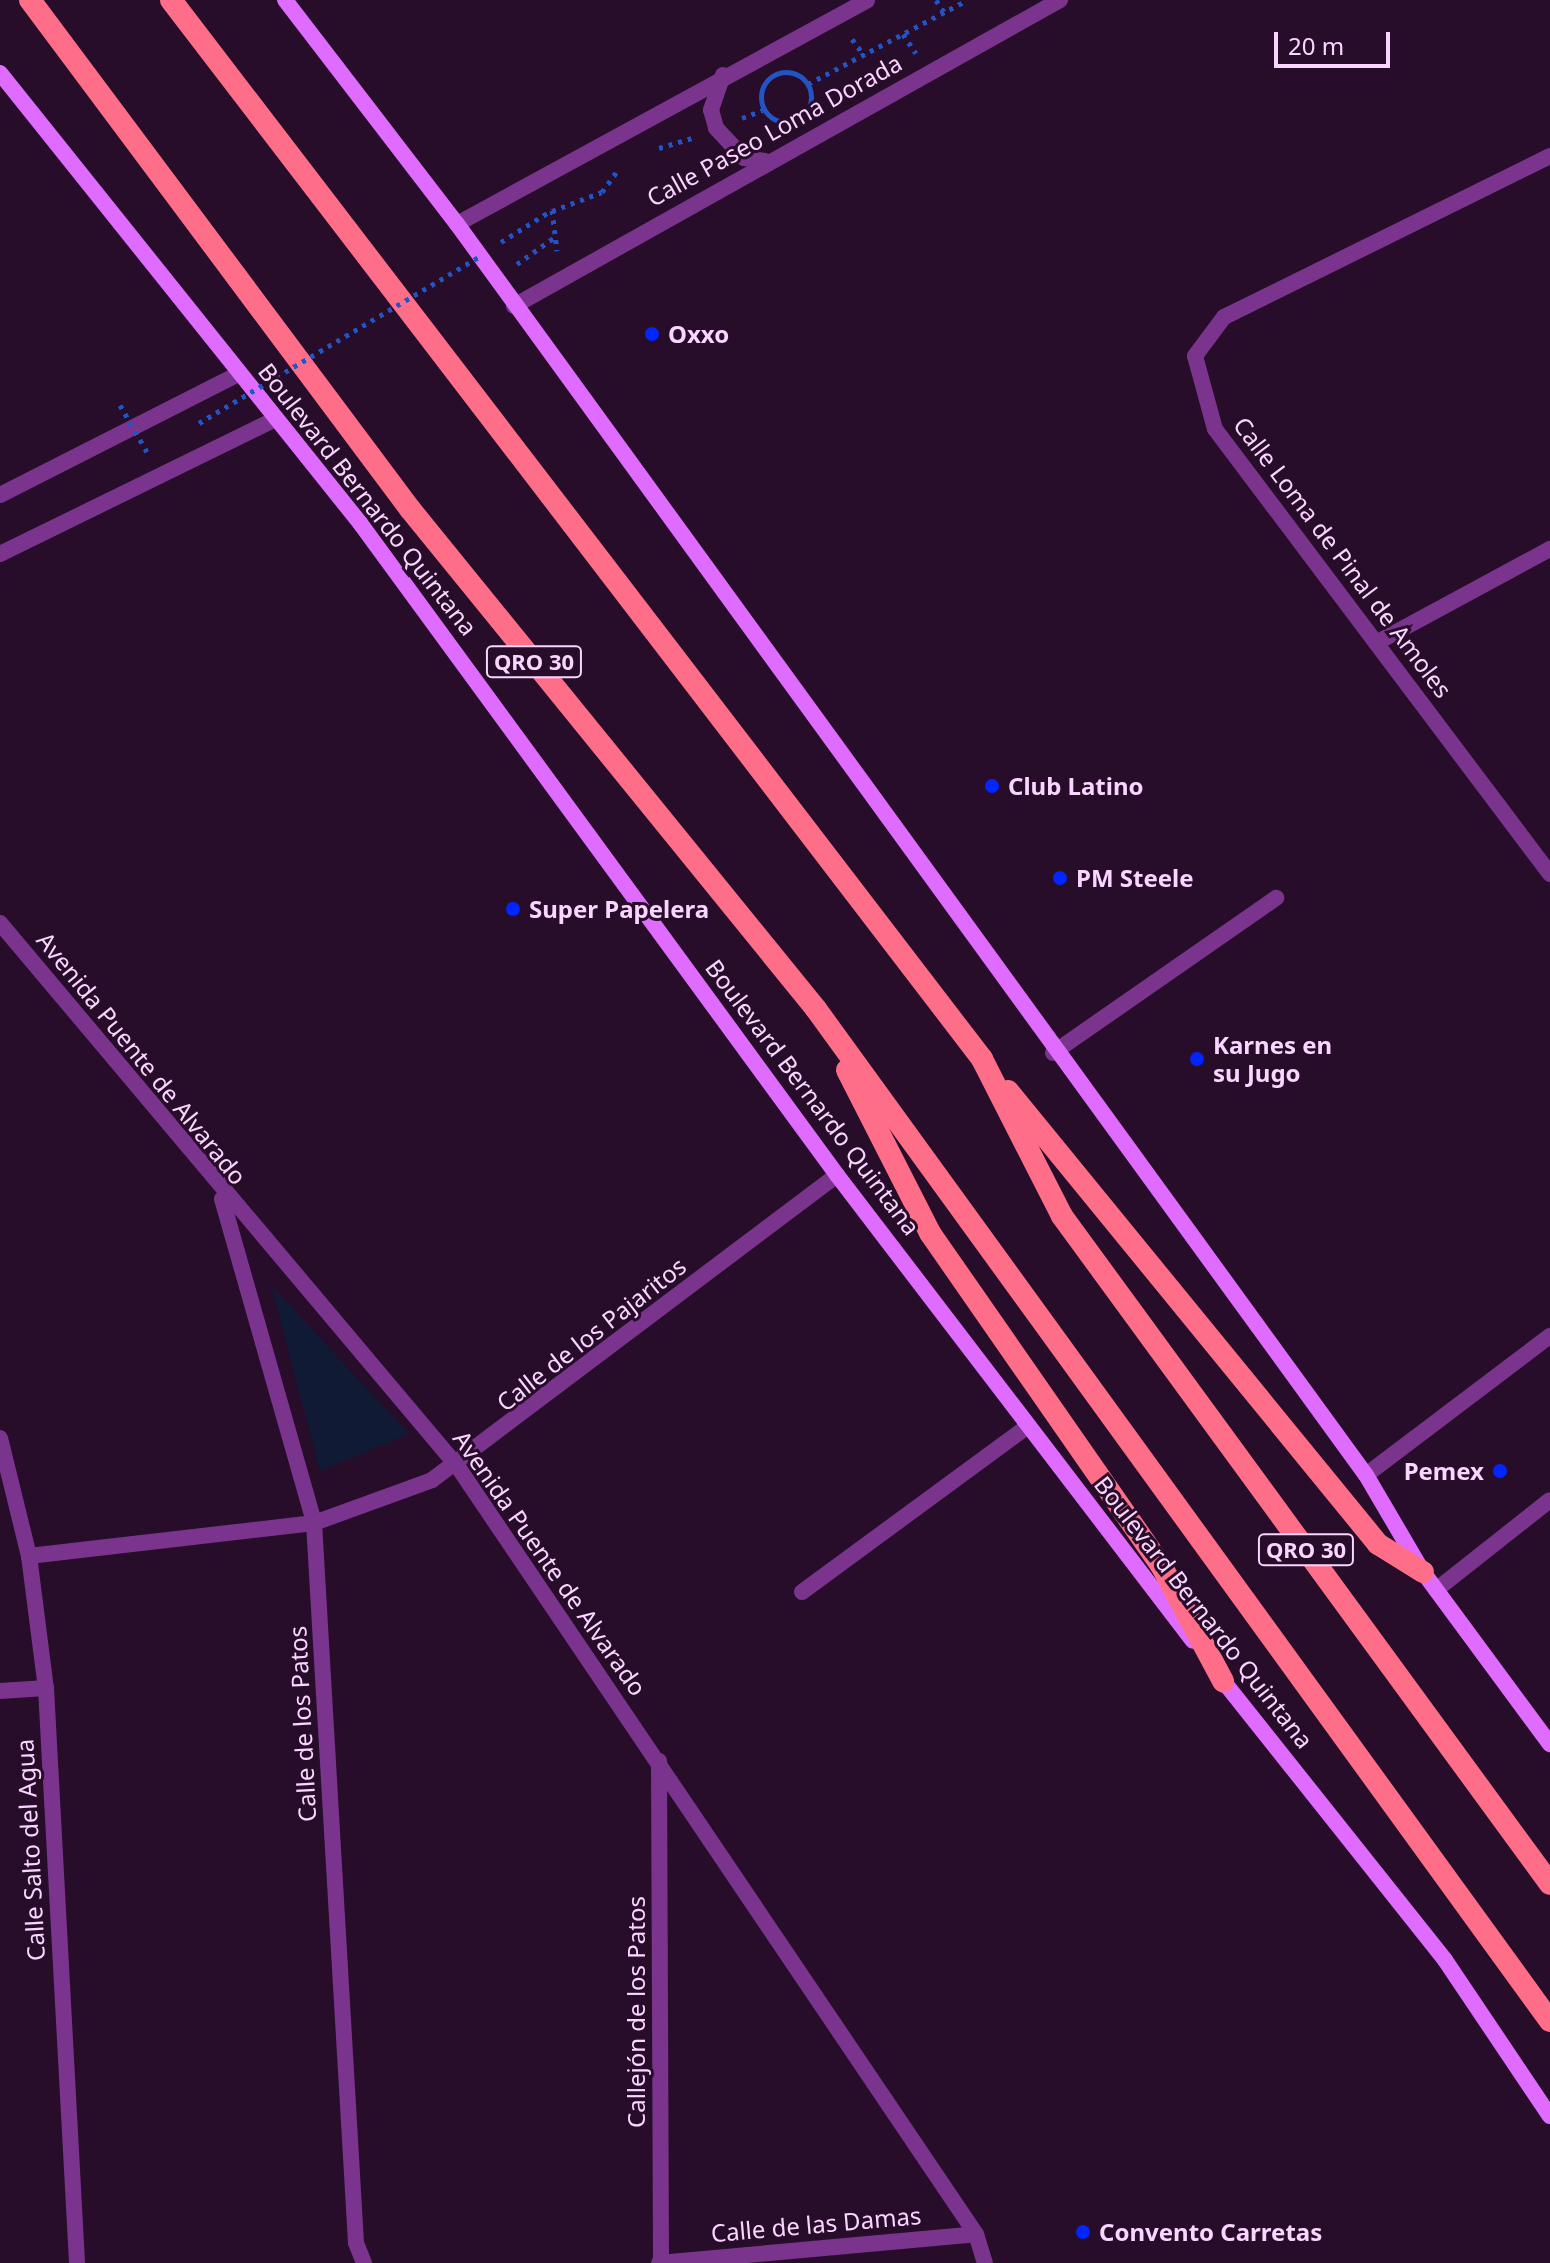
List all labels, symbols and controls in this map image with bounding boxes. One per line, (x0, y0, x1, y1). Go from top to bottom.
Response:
scale bar (1278, 16, 1394, 66)
text: 20 m (1288, 29, 1344, 62)
street label: Calle Paseo Loma Dorada (642, 48, 906, 212)
place label: Oxxo (668, 320, 729, 348)
marker: Oxxo (643, 325, 661, 343)
street label: Boulevard Bernardo Quintana (253, 357, 483, 641)
street label: Calle Loma de Pinal de Amoles (1228, 411, 1458, 703)
road number: QRO 30 (484, 644, 584, 680)
place label: Club Latino (1008, 772, 1144, 800)
marker: Club Latino (983, 777, 1001, 795)
place label: PM Steele (1076, 864, 1194, 892)
marker: PM Steele (1051, 869, 1069, 887)
place label: Super Papelera (529, 895, 709, 923)
marker: Super Papelera (504, 900, 522, 918)
street label: Avenida Puente de Alvarado (31, 926, 253, 1190)
street label: Boulevard Bernardo Quintana (700, 954, 926, 1240)
place label: Karnes en su Jugo (1213, 1031, 1332, 1087)
marker: Karnes en su Jugo (1188, 1050, 1206, 1068)
street label: Calle de los Pajaritos (491, 1251, 691, 1417)
street label: Avenida Puente de Alvarado (447, 1425, 653, 1701)
place label: Pemex (1404, 1457, 1484, 1485)
marker: Pemex (1491, 1462, 1509, 1480)
street label: Boulevard Bernardo Quintana (1089, 1470, 1319, 1754)
road number: QRO 30 (1256, 1532, 1356, 1568)
street label: Calle de los Patos (282, 1625, 322, 1823)
street label: Calle Salto del Agua (10, 1738, 50, 1962)
street label: Callejón de los Patos (622, 1896, 650, 2128)
street label: Calle de las Damas (710, 2200, 922, 2248)
place label: Convento Carretas (1099, 2218, 1322, 2246)
marker: Convento Carretas (1074, 2223, 1092, 2241)

